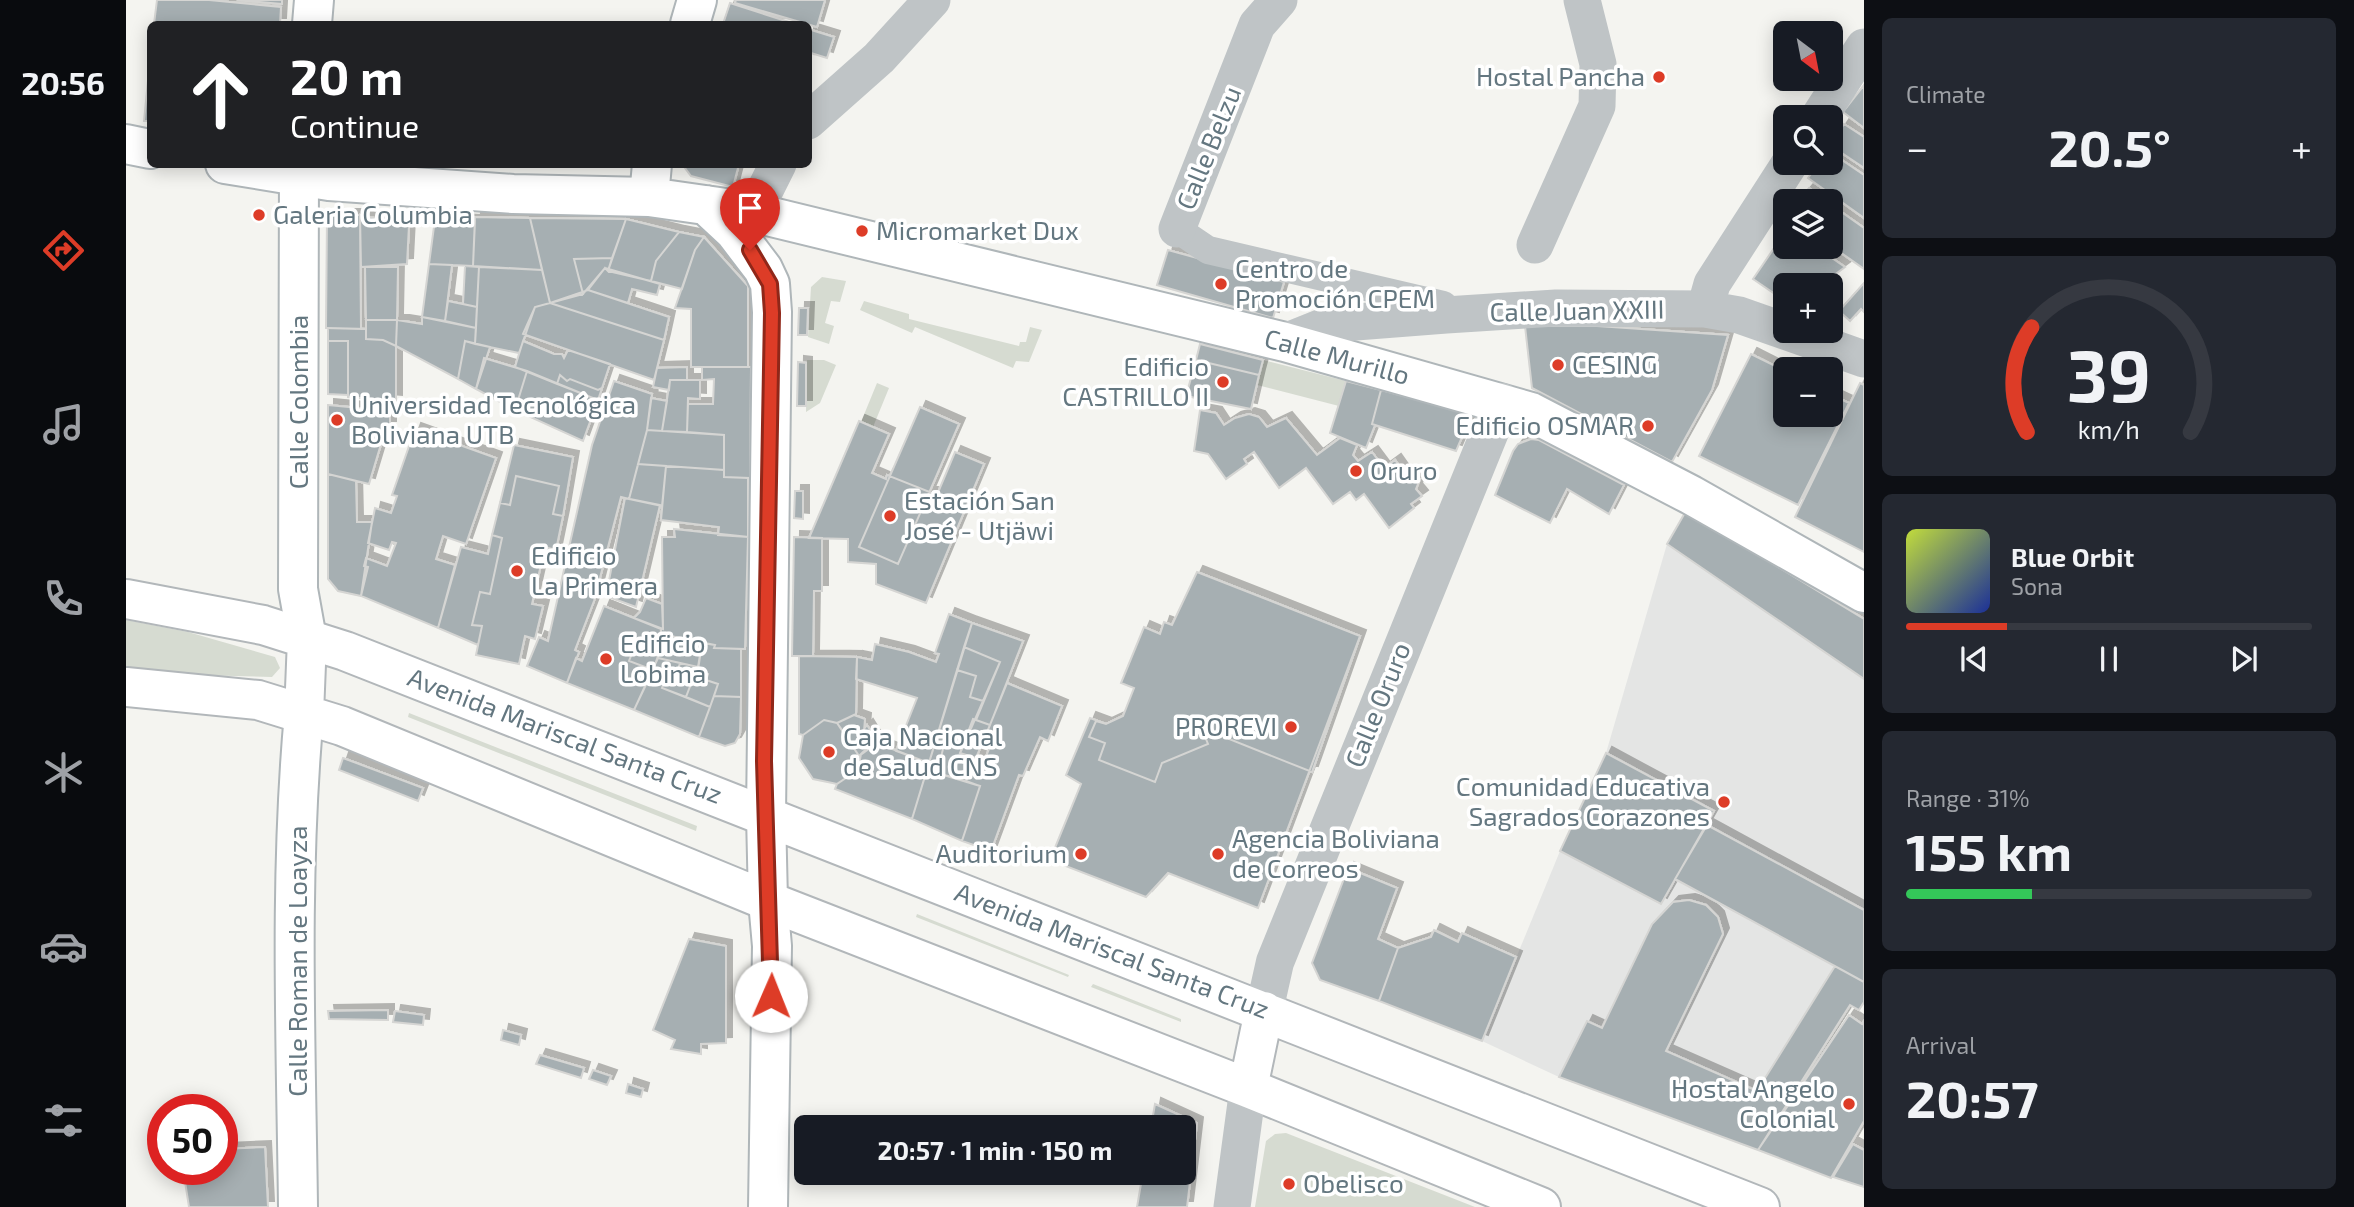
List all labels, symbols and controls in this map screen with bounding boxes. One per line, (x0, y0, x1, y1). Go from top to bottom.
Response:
north arrow (1773, 21, 1843, 91)
map controls (1773, 21, 1843, 427)
text: 20 m (290, 46, 403, 105)
icon: ahead (175, 49, 266, 140)
place label: Hostal Pancha (1476, 60, 1645, 91)
text: 20:56 (21, 63, 105, 101)
marker: Hostal Pancha (1651, 69, 1667, 85)
text: Climate (1906, 80, 1986, 108)
street label: Calle Belzu (1169, 81, 1246, 214)
button: search (1773, 105, 1843, 175)
text: Continue (290, 106, 419, 144)
text: 20.5° (2048, 115, 2171, 177)
text: − (1906, 124, 1928, 170)
text: + (2291, 124, 2312, 170)
pin (720, 178, 780, 250)
icon: arrive (731, 189, 769, 227)
button: layers (1773, 189, 1843, 259)
place label: Galeria Columbia (273, 198, 473, 229)
marker: Galeria Columbia (251, 207, 267, 223)
place label: Micromarket Dux (876, 214, 1079, 245)
marker: Micromarket Dux (854, 223, 870, 239)
icon: directions (39, 226, 88, 275)
place label: Centro de Promoción CPEM (1235, 252, 1435, 313)
button: + (1773, 273, 1843, 343)
marker: Centro de Promoción CPEM (1213, 276, 1229, 292)
street label: Calle Juan XXIII (1489, 292, 1665, 327)
street label: Calle Colombia (282, 315, 313, 489)
street label: Calle Murillo (1261, 321, 1413, 390)
text: 39 (2067, 329, 2151, 417)
place label: CESING (1572, 348, 1657, 379)
place label: Edificio CASTRILLO II (1062, 350, 1209, 411)
marker: CESING (1550, 357, 1566, 373)
button: − (1773, 357, 1843, 427)
marker: Edificio CASTRILLO II (1215, 374, 1231, 390)
place label: Universidad Tecnológica Boliviana UTB (351, 388, 636, 449)
icon: music (39, 400, 88, 449)
place label: Edificio OSMAR (1456, 409, 1634, 440)
marker: Universidad Tecnológica Boliviana UTB (329, 412, 345, 428)
text: km/h (2078, 413, 2140, 443)
marker: Edificio OSMAR (1640, 418, 1656, 434)
place label: Oruro (1370, 454, 1437, 485)
marker: Oruro (1348, 463, 1364, 479)
place label: Estación San José - Utjäwi (904, 484, 1055, 545)
marker: Estación San José - Utjäwi (882, 508, 898, 524)
place label: Edificio La Primera (531, 539, 658, 600)
text: Blue Orbit (2011, 541, 2134, 572)
marker: Edificio La Primera (509, 563, 525, 579)
text: Sona (2011, 572, 2063, 600)
icon: phone (39, 574, 88, 623)
place label: Edificio Lobima (620, 627, 706, 688)
street label: Calle Oruro (1338, 638, 1416, 771)
icon: previous (1955, 640, 1993, 678)
icon: pause (2090, 640, 2128, 678)
icon: next (2225, 640, 2263, 678)
marker: Edificio Lobima (598, 651, 614, 667)
street label: Avenida Mariscal Santa Cruz (404, 660, 727, 809)
place label: PROREVI (1175, 710, 1277, 741)
marker: PROREVI (1283, 719, 1299, 735)
place label: Caja Nacional de Salud CNS (843, 720, 1003, 781)
marker: Caja Nacional de Salud CNS (821, 744, 837, 760)
icon: climate (39, 748, 88, 797)
place label: Comunidad Educativa Sagrados Corazones (1456, 770, 1710, 831)
text: Range · 31% (1906, 784, 2030, 812)
marker: Comunidad Educativa Sagrados Corazones (1716, 794, 1732, 810)
text: 155 km (1906, 819, 2072, 881)
place label: Agencia Boliviana de Correos (1232, 822, 1440, 883)
street label: Calle Roman de Loayza (281, 825, 312, 1097)
place label: Auditorium (936, 837, 1067, 868)
marker: Auditorium (1073, 846, 1089, 862)
marker: Agencia Boliviana de Correos (1210, 846, 1226, 862)
street label: Avenida Mariscal Santa Cruz (951, 875, 1274, 1024)
icon: car (39, 922, 88, 971)
position arrow (734, 959, 808, 1033)
text: Arrival (1906, 1031, 1976, 1059)
text: 20:57 (1906, 1066, 2039, 1128)
place label: Hostal Angelo Colonial (1671, 1072, 1835, 1133)
speed limit sign: 50 (147, 1094, 238, 1185)
icon: filters (39, 1096, 88, 1145)
marker: Hostal Angelo Colonial (1841, 1096, 1857, 1112)
text: 20:57 · 1 min · 150 m (878, 1134, 1112, 1165)
place label: Obelisco (1303, 1167, 1404, 1198)
marker: Obelisco (1281, 1176, 1297, 1192)

